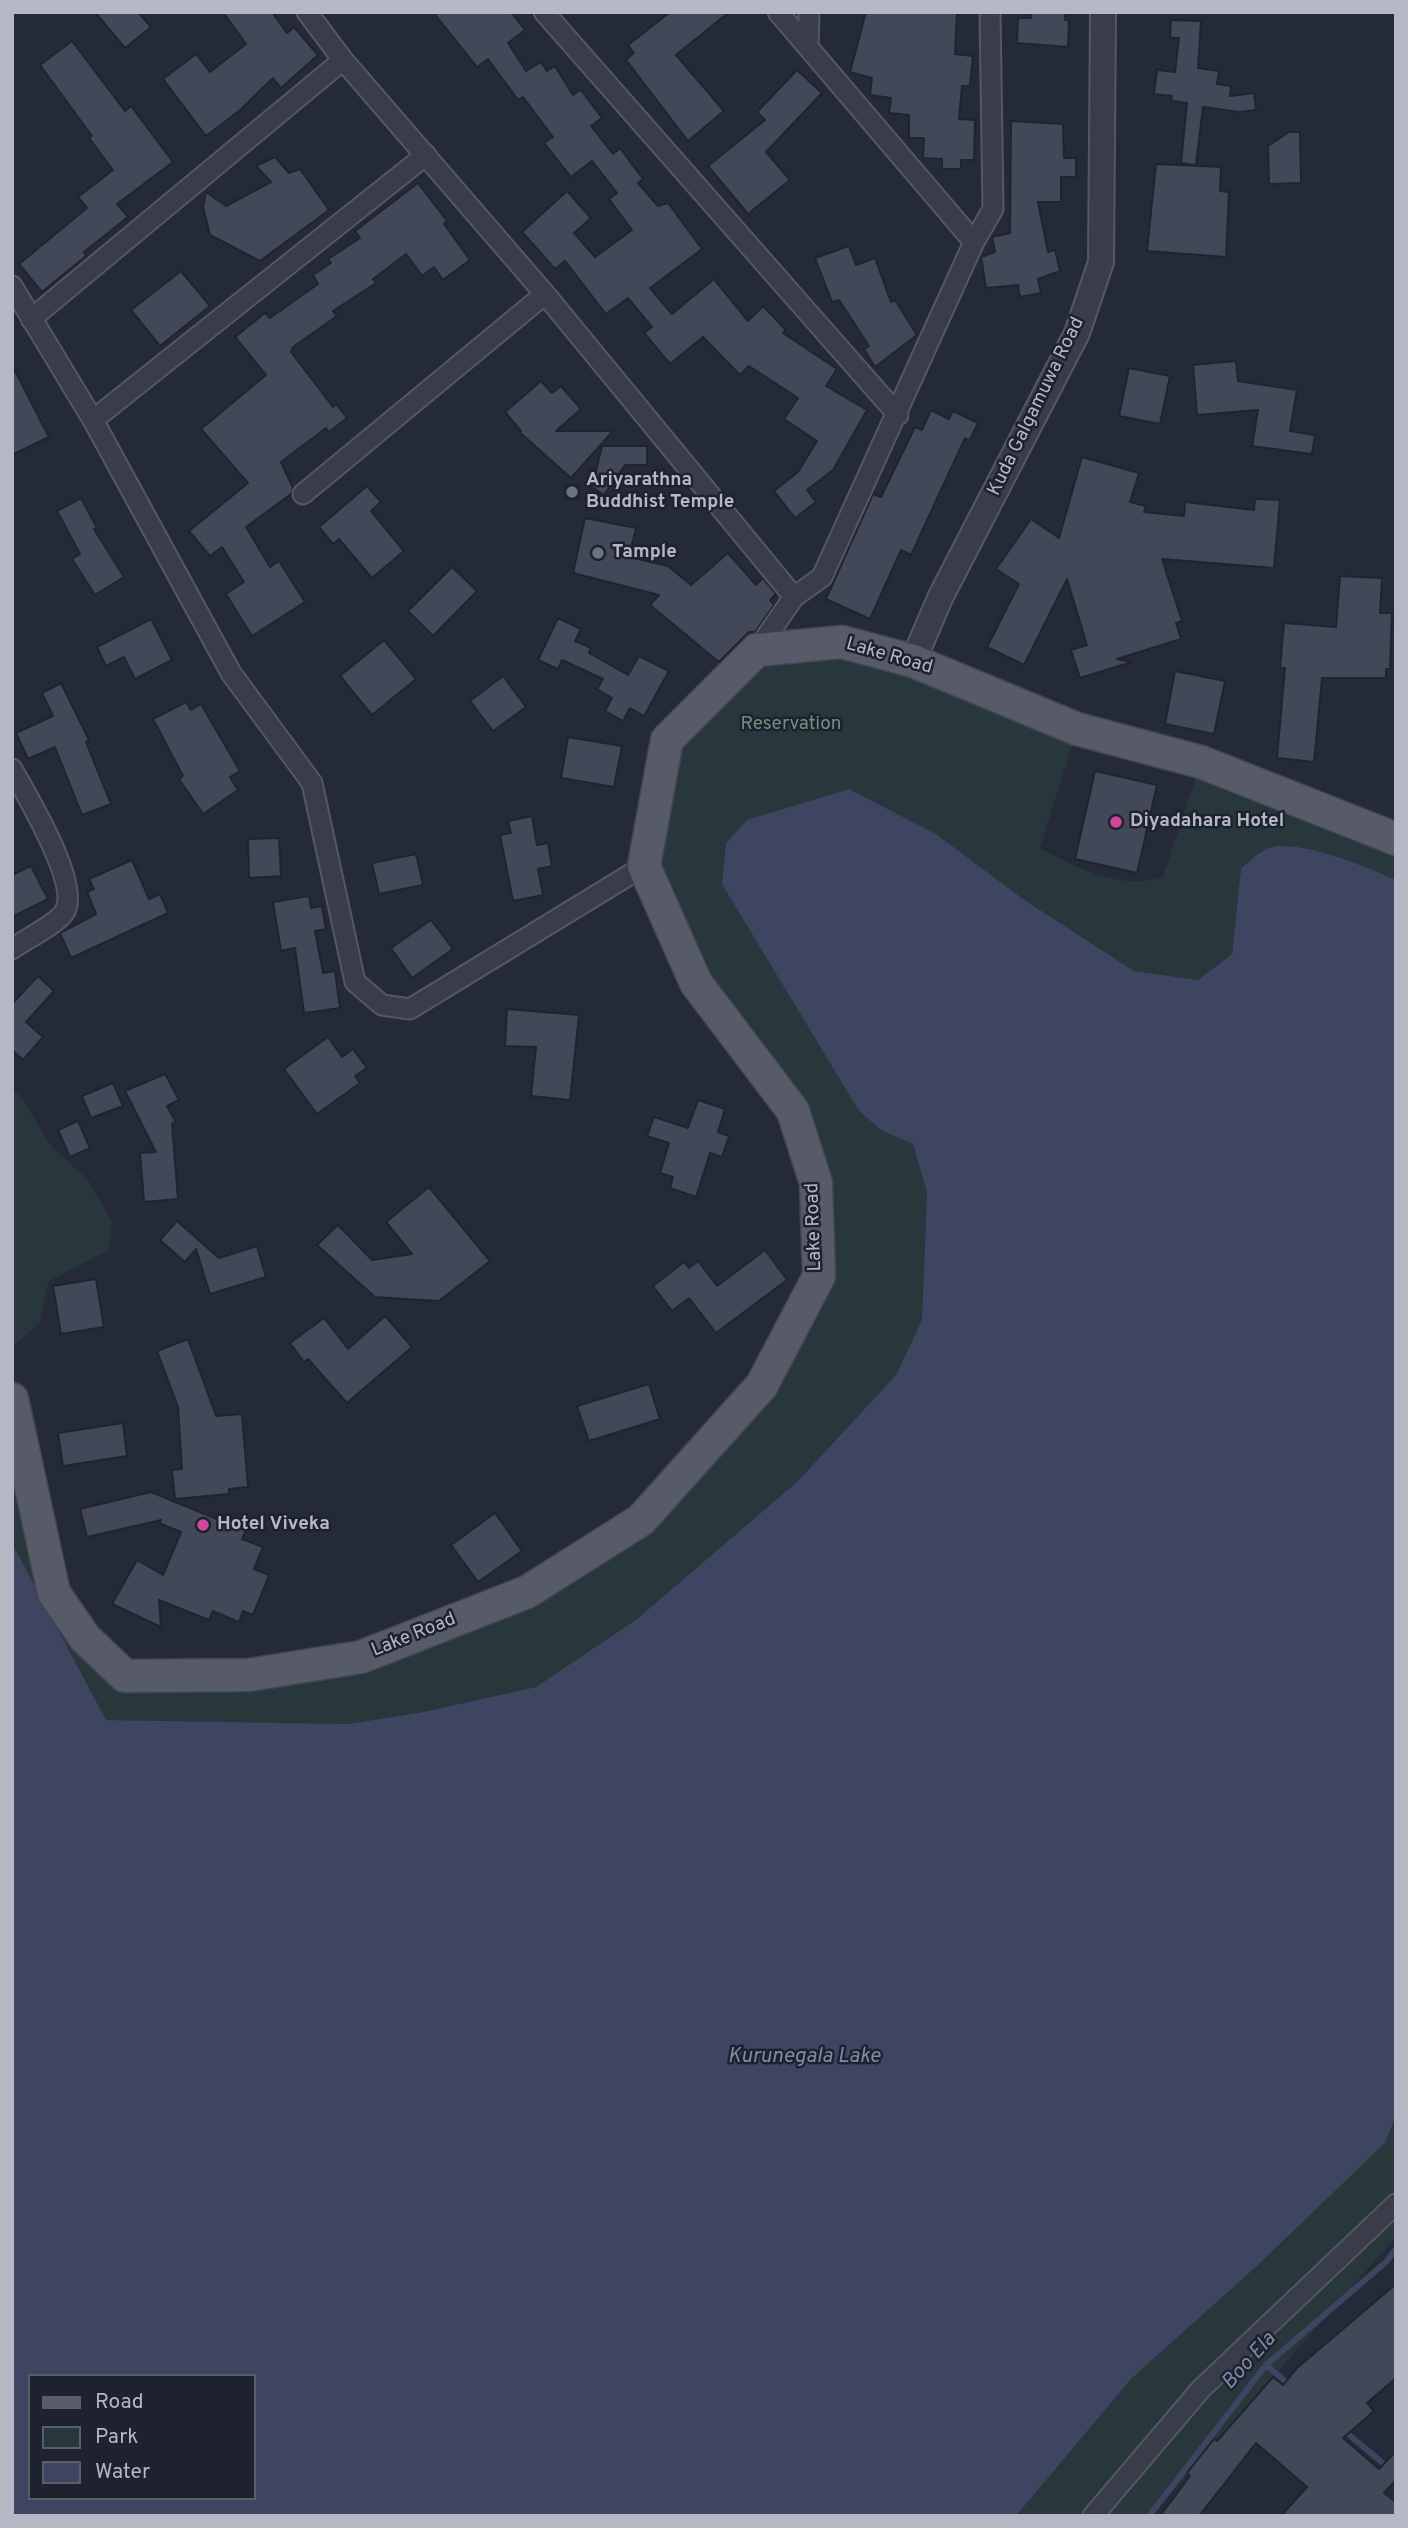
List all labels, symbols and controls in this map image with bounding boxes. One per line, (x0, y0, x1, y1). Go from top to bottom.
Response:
street label: Kuda Galgamuwa Road (984, 314, 1090, 500)
place label: Ariyarathna Buddhist Temple (586, 470, 734, 514)
marker: Ariyarathna Buddhist Temple (564, 484, 580, 500)
place label: Tample (612, 542, 677, 564)
marker: Tample (590, 545, 606, 561)
street label: Lake Road (843, 634, 935, 680)
park label: Reservation (741, 714, 841, 736)
place label: Diyadahara Hotel (1130, 811, 1284, 833)
marker: Diyadahara Hotel (1108, 814, 1124, 830)
street label: Lake Road (802, 1182, 828, 1272)
place label: Hotel Viveka (217, 1514, 330, 1536)
marker: Hotel Viveka (195, 1517, 211, 1533)
street label: Lake Road (369, 1609, 459, 1663)
water label: Kurunegala Lake (728, 2045, 880, 2071)
water label: Boo Ela (1218, 2328, 1282, 2396)
legend (28, 2374, 256, 2500)
text: Road (95, 2389, 144, 2416)
text: Park (95, 2424, 138, 2451)
text: Water (95, 2459, 150, 2486)

